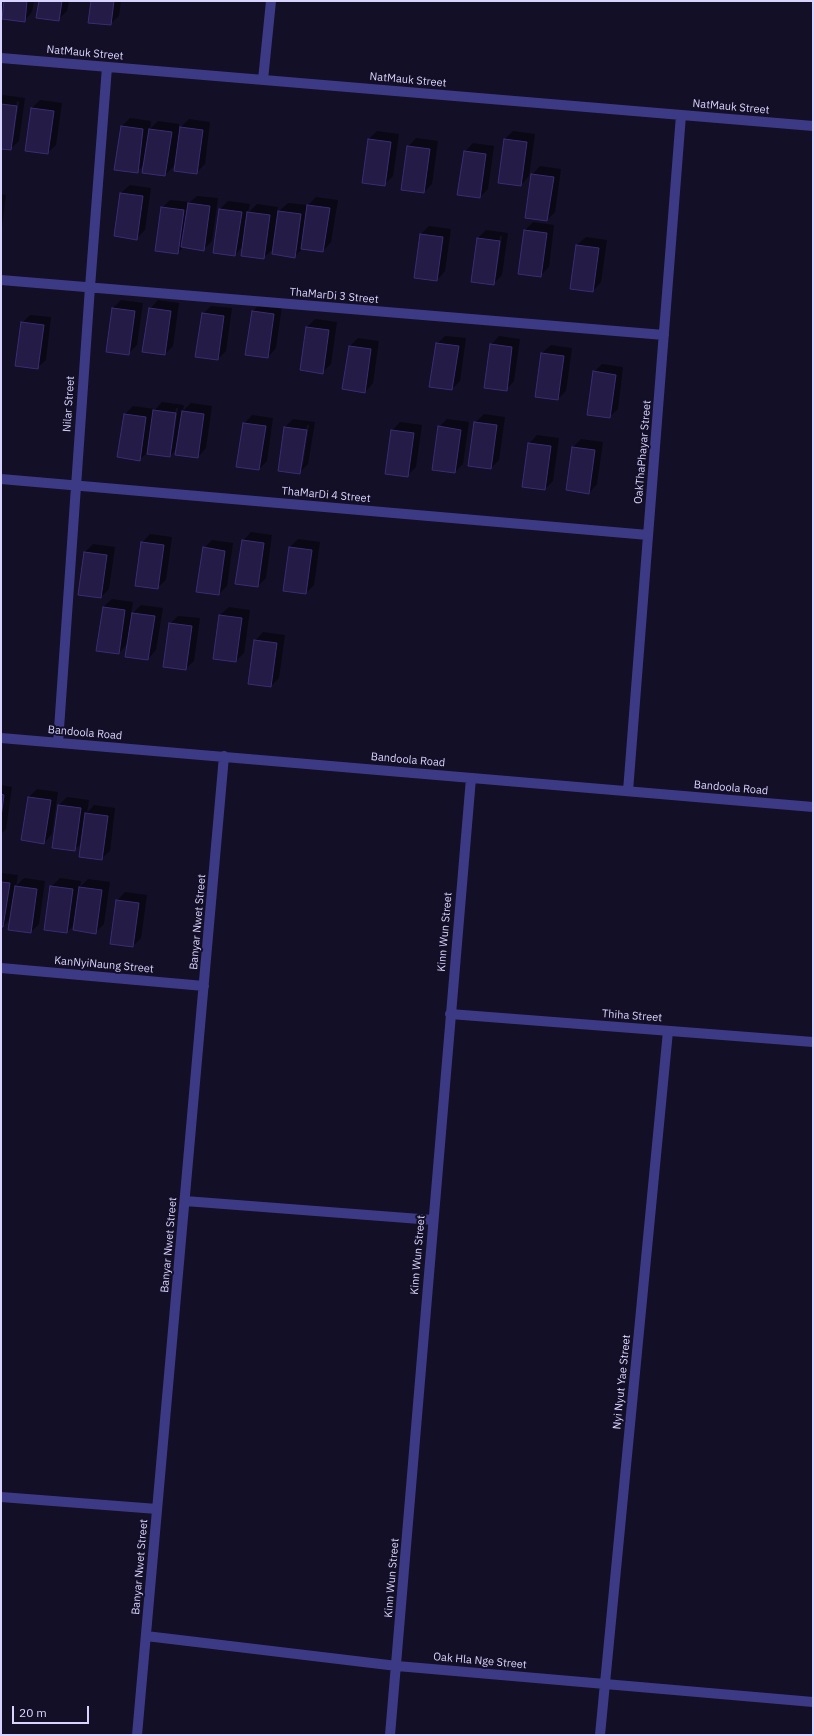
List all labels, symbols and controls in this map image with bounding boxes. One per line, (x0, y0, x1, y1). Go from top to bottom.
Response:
street label: NatMauk Street (46, 43, 124, 63)
street label: NatMauk Street (369, 70, 447, 90)
street label: NatMauk Street (692, 97, 770, 117)
street label: ThaMarDi 3 Street (289, 286, 379, 306)
street label: Nilar Street (60, 376, 78, 432)
street label: OakThaPhayar Street (632, 399, 654, 505)
street label: ThaMarDi 4 Street (281, 485, 371, 505)
street label: Bandoola Road (47, 723, 123, 743)
street label: Bandoola Road (370, 750, 446, 770)
street label: Bandoola Road (693, 778, 769, 798)
street label: Banyar Nwet Street (187, 874, 209, 970)
street label: Kinn Wun Street (435, 892, 455, 972)
street label: KanNyiNaung Street (54, 954, 154, 976)
street label: Thiha Street (602, 1007, 662, 1025)
street label: Banyar Nwet Street (158, 1197, 180, 1293)
street label: Kinn Wun Street (408, 1215, 428, 1295)
street label: Nyi Nyut Yae Street (610, 1334, 634, 1430)
street label: Banyar Nwet Street (129, 1519, 151, 1615)
street label: Kinn Wun Street (382, 1538, 402, 1618)
street label: Oak Hla Nge Street (433, 1650, 527, 1672)
scale bar (14, 1698, 91, 1724)
text: 20 m (19, 1705, 47, 1720)

